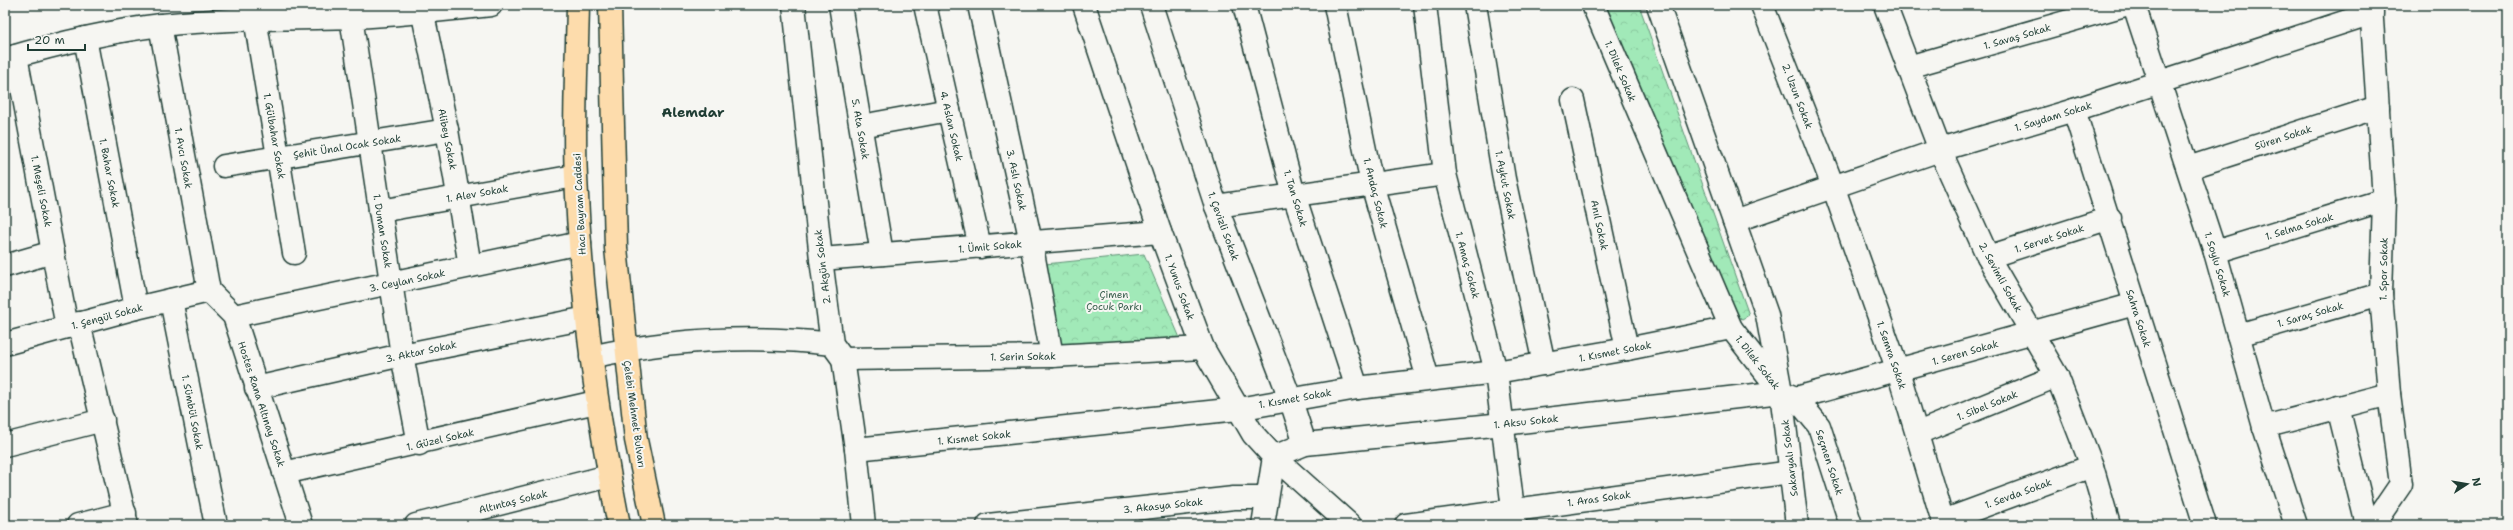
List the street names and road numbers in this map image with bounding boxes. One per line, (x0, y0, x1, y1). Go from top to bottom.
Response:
street label: 1. Savaş Sokak (1982, 21, 2052, 52)
street label: 1. Dilek Sokak (1602, 39, 1639, 104)
street label: 2. Uzun Sokak (1779, 62, 1816, 131)
street label: 4. Aslan Sokak (937, 90, 966, 163)
street label: 1. Gülbahar Sokak (261, 92, 289, 180)
street label: 5. Ata Sokak (849, 98, 872, 161)
street label: 1. Saydam Sokak (2013, 98, 2094, 134)
street label: Alibey Sokak (435, 107, 460, 171)
street label: Süren Sokak (2253, 122, 2314, 153)
street label: 1. Avcı Sokak (172, 127, 195, 190)
street label: Şehit Ünal Ocak Sokak (292, 131, 402, 161)
street label: 1. Bahar Sokak (96, 137, 123, 209)
street label: 3. Aslı Sokak (1004, 148, 1029, 212)
street label: 1. Aykut Sokak (1492, 149, 1519, 221)
street label: Hacı Bayram Caddesi (570, 153, 589, 255)
street label: 1. Meşeli Sokak (28, 154, 55, 228)
street label: 1. Andaç Sokak (1360, 156, 1391, 230)
street label: 1. Tan Sokak (1281, 168, 1310, 229)
street label: 1. Alev Sokak (445, 182, 509, 205)
street label: 1. Çevizli Sokak (1205, 190, 1242, 263)
street label: 1. Duman Sokak (370, 193, 395, 269)
street label: Anıl Sokak (1588, 199, 1611, 252)
street label: 1. Selma Sokak (2264, 210, 2335, 243)
street label: 1. Servet Sokak (2013, 221, 2086, 256)
street label: 2. Akgün Sokak (811, 229, 834, 305)
street label: 1. Amaç Sokak (1452, 230, 1483, 300)
street label: 1. Soylu Sokak (2201, 230, 2234, 299)
street label: 1. Ümit Sokak (958, 237, 1023, 256)
street label: 1. Spor Sokak (2376, 237, 2391, 301)
street label: 2. Sevimli Sokak (1976, 240, 2025, 315)
street label: 1. Yunus Sokak (1162, 252, 1198, 322)
street label: 3. Ceylan Sokak (368, 266, 446, 295)
street label: Sahra Sokak (2123, 288, 2154, 349)
street label: 1. Saraç Sokak (2275, 299, 2345, 330)
street label: 1. Şengül Sokak (70, 301, 145, 332)
street label: 1. Semra Sokak (1874, 319, 1909, 391)
street label: 1. Dilek Sokak (1732, 333, 1783, 392)
street label: 1. Seren Sokak (1930, 337, 2000, 368)
street label: 3. Aktar Sokak (384, 338, 458, 365)
street label: 1. Kısmet Sokak (1578, 338, 1653, 365)
street label: Hostes Rana Altınay Sokak (235, 340, 288, 469)
street label: 1. Serin Sokak (990, 349, 1056, 364)
street label: Çelebi Mehmet Bulvarı (621, 360, 648, 469)
street label: 1. Sümbül Sokak (179, 373, 206, 451)
street label: 1. Kısmet Sokak (1258, 386, 1333, 411)
street label: 1. Sibel Sokak (1955, 387, 2020, 424)
street label: 1. Aksu Sokak (1493, 412, 1559, 431)
street label: Sakaryalı Sokak (1778, 418, 1801, 497)
street label: 1. Güzel Sokak (405, 425, 476, 454)
street label: 1. Kısmet Sokak (937, 427, 1012, 448)
street label: Seçmen Sokak (1813, 428, 1846, 497)
street label: 1. Sevda Sokak (1983, 475, 2054, 512)
street label: Altıntaş Sokak (477, 487, 549, 516)
street label: 1. Aras Sokak (1566, 488, 1632, 509)
street label: 3. Akasya Sokak (1122, 495, 1204, 516)

